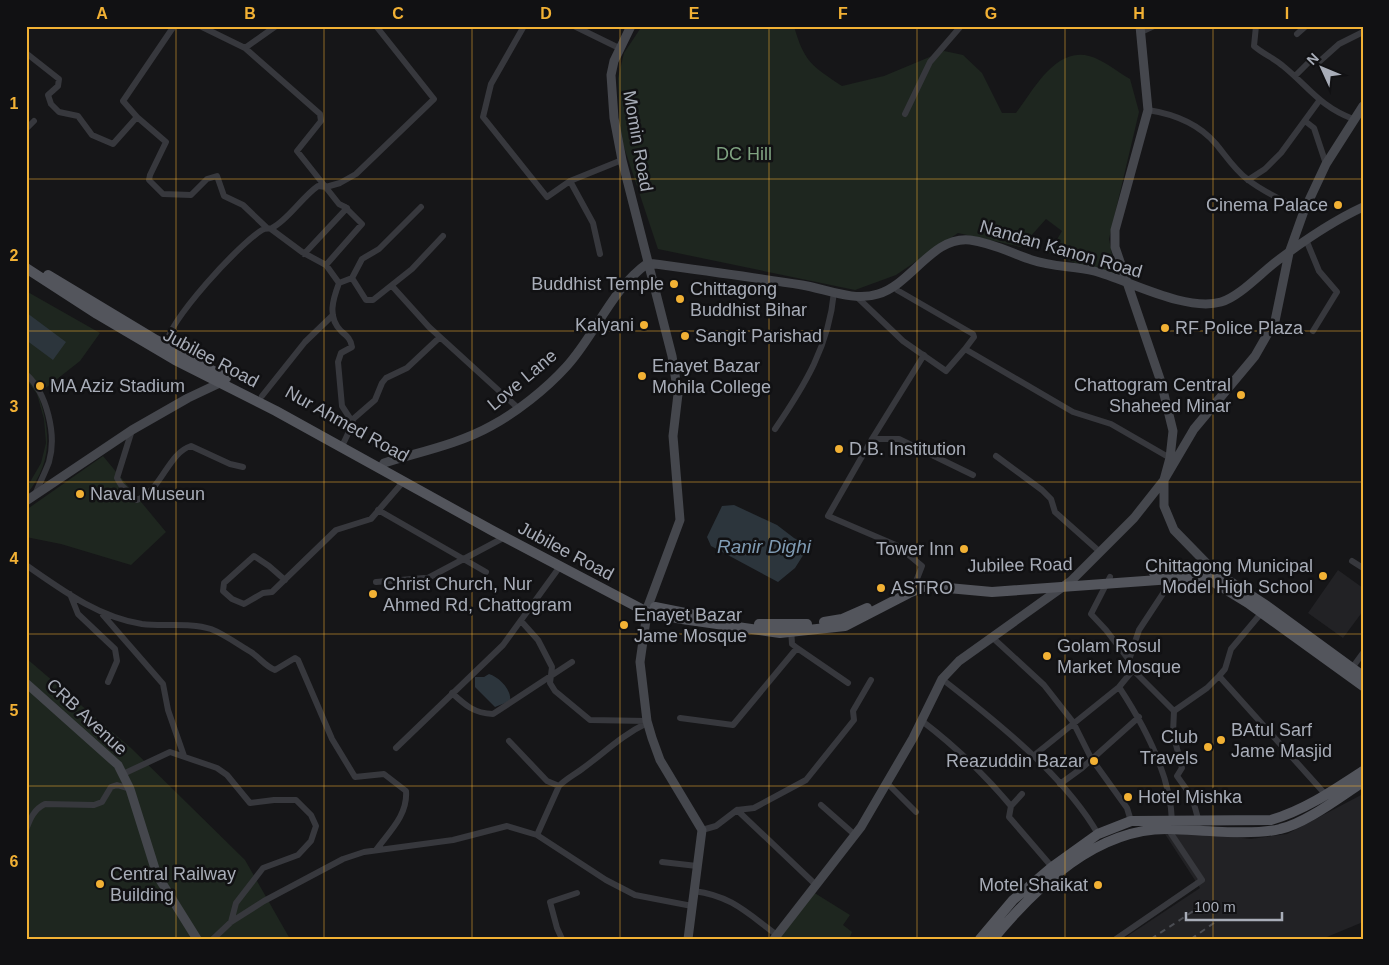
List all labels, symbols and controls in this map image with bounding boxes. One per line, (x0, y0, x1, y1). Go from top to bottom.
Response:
text: A (96, 5, 108, 22)
text: B (244, 5, 256, 22)
text: C (392, 5, 404, 22)
text: D (540, 5, 552, 22)
text: E (689, 5, 700, 22)
text: F (838, 5, 848, 22)
text: G (985, 5, 997, 22)
text: H (1133, 5, 1145, 22)
text: I (1285, 5, 1289, 22)
north arrow (1296, 42, 1346, 92)
text: N (1303, 50, 1322, 68)
street label: Momin Road (619, 89, 657, 193)
text: 1 (10, 95, 19, 112)
park label: DC Hill (716, 144, 772, 164)
place label: Cinema Palace (1206, 195, 1328, 215)
marker: Cinema Palace (1332, 199, 1344, 211)
street label: Nandan Kanon Road (977, 216, 1145, 282)
text: 2 (10, 247, 19, 264)
place label: Buddhist Temple (531, 274, 664, 294)
marker: Buddhist Temple (668, 278, 680, 290)
place label: Chittagong Buddhist Bihar (690, 279, 807, 320)
marker: Chittagong Buddhist Bihar (674, 293, 686, 305)
place label: Kalyani (575, 315, 634, 335)
place label: RF Police Plaza (1175, 318, 1304, 338)
marker: Kalyani (638, 319, 650, 331)
marker: RF Police Plaza (1159, 322, 1171, 334)
street label: Jubilee Road (160, 325, 262, 391)
place label: Sangit Parishad (695, 326, 822, 346)
marker: Sangit Parishad (679, 330, 691, 342)
street label: Love Lane (483, 345, 561, 415)
place label: Enayet Bazar Mohila College (652, 356, 771, 397)
marker: Enayet Bazar Mohila College (636, 370, 648, 382)
place label: Chattogram Central Shaheed Minar (1074, 375, 1231, 416)
place label: MA Aziz Stadium (50, 376, 185, 396)
marker: MA Aziz Stadium (34, 380, 46, 392)
street label: Nur Ahmed Road (282, 382, 412, 466)
marker: Chattogram Central Shaheed Minar (1235, 389, 1247, 401)
text: 3 (10, 398, 19, 415)
place label: D.B. Institution (849, 439, 966, 459)
marker: D.B. Institution (833, 443, 845, 455)
place label: Naval Museun (90, 484, 205, 504)
marker: Naval Museun (74, 488, 86, 500)
street label: Jubilee Road (515, 518, 617, 584)
water label: Ranir Dighi (717, 536, 812, 557)
place label: Tower Inn (876, 539, 954, 559)
marker: Tower Inn (958, 543, 970, 555)
text: 4 (10, 550, 19, 567)
street label: Jubilee Road (967, 554, 1073, 576)
place label: Chittagong Municipal Model High School (1145, 556, 1313, 597)
marker: Chittagong Municipal Model High School (1317, 570, 1329, 582)
place label: Christ Church, Nur Ahmed Rd, Chattogram (383, 574, 572, 615)
place label: ASTRO (891, 578, 953, 598)
marker: ASTRO (875, 582, 887, 594)
marker: Christ Church, Nur Ahmed Rd, Chattogram (367, 588, 379, 600)
place label: Enayet Bazar Jame Mosque (634, 605, 747, 646)
marker: Enayet Bazar Jame Mosque (618, 619, 630, 631)
place label: Golam Rosul Market Mosque (1057, 636, 1181, 677)
marker: Golam Rosul Market Mosque (1041, 650, 1053, 662)
street label: CRB Avenue (43, 675, 131, 759)
text: 5 (10, 702, 19, 719)
place label: BAtul Sarf Jame Masjid (1231, 720, 1332, 761)
place label: Club Travels (1140, 727, 1198, 768)
marker: BAtul Sarf Jame Masjid (1215, 734, 1227, 746)
marker: Club Travels (1202, 741, 1214, 753)
place label: Reazuddin Bazar (946, 751, 1084, 771)
marker: Reazuddin Bazar (1088, 755, 1100, 767)
place label: Hotel Mishka (1138, 787, 1243, 807)
marker: Hotel Mishka (1122, 791, 1134, 803)
text: 6 (10, 853, 19, 870)
place label: Central Railway Building (110, 864, 236, 905)
place label: Motel Shaikat (979, 875, 1088, 895)
marker: Central Railway Building (94, 878, 106, 890)
marker: Motel Shaikat (1092, 879, 1104, 891)
scale bar (1186, 890, 1283, 922)
text: 100 m (1194, 898, 1236, 915)

